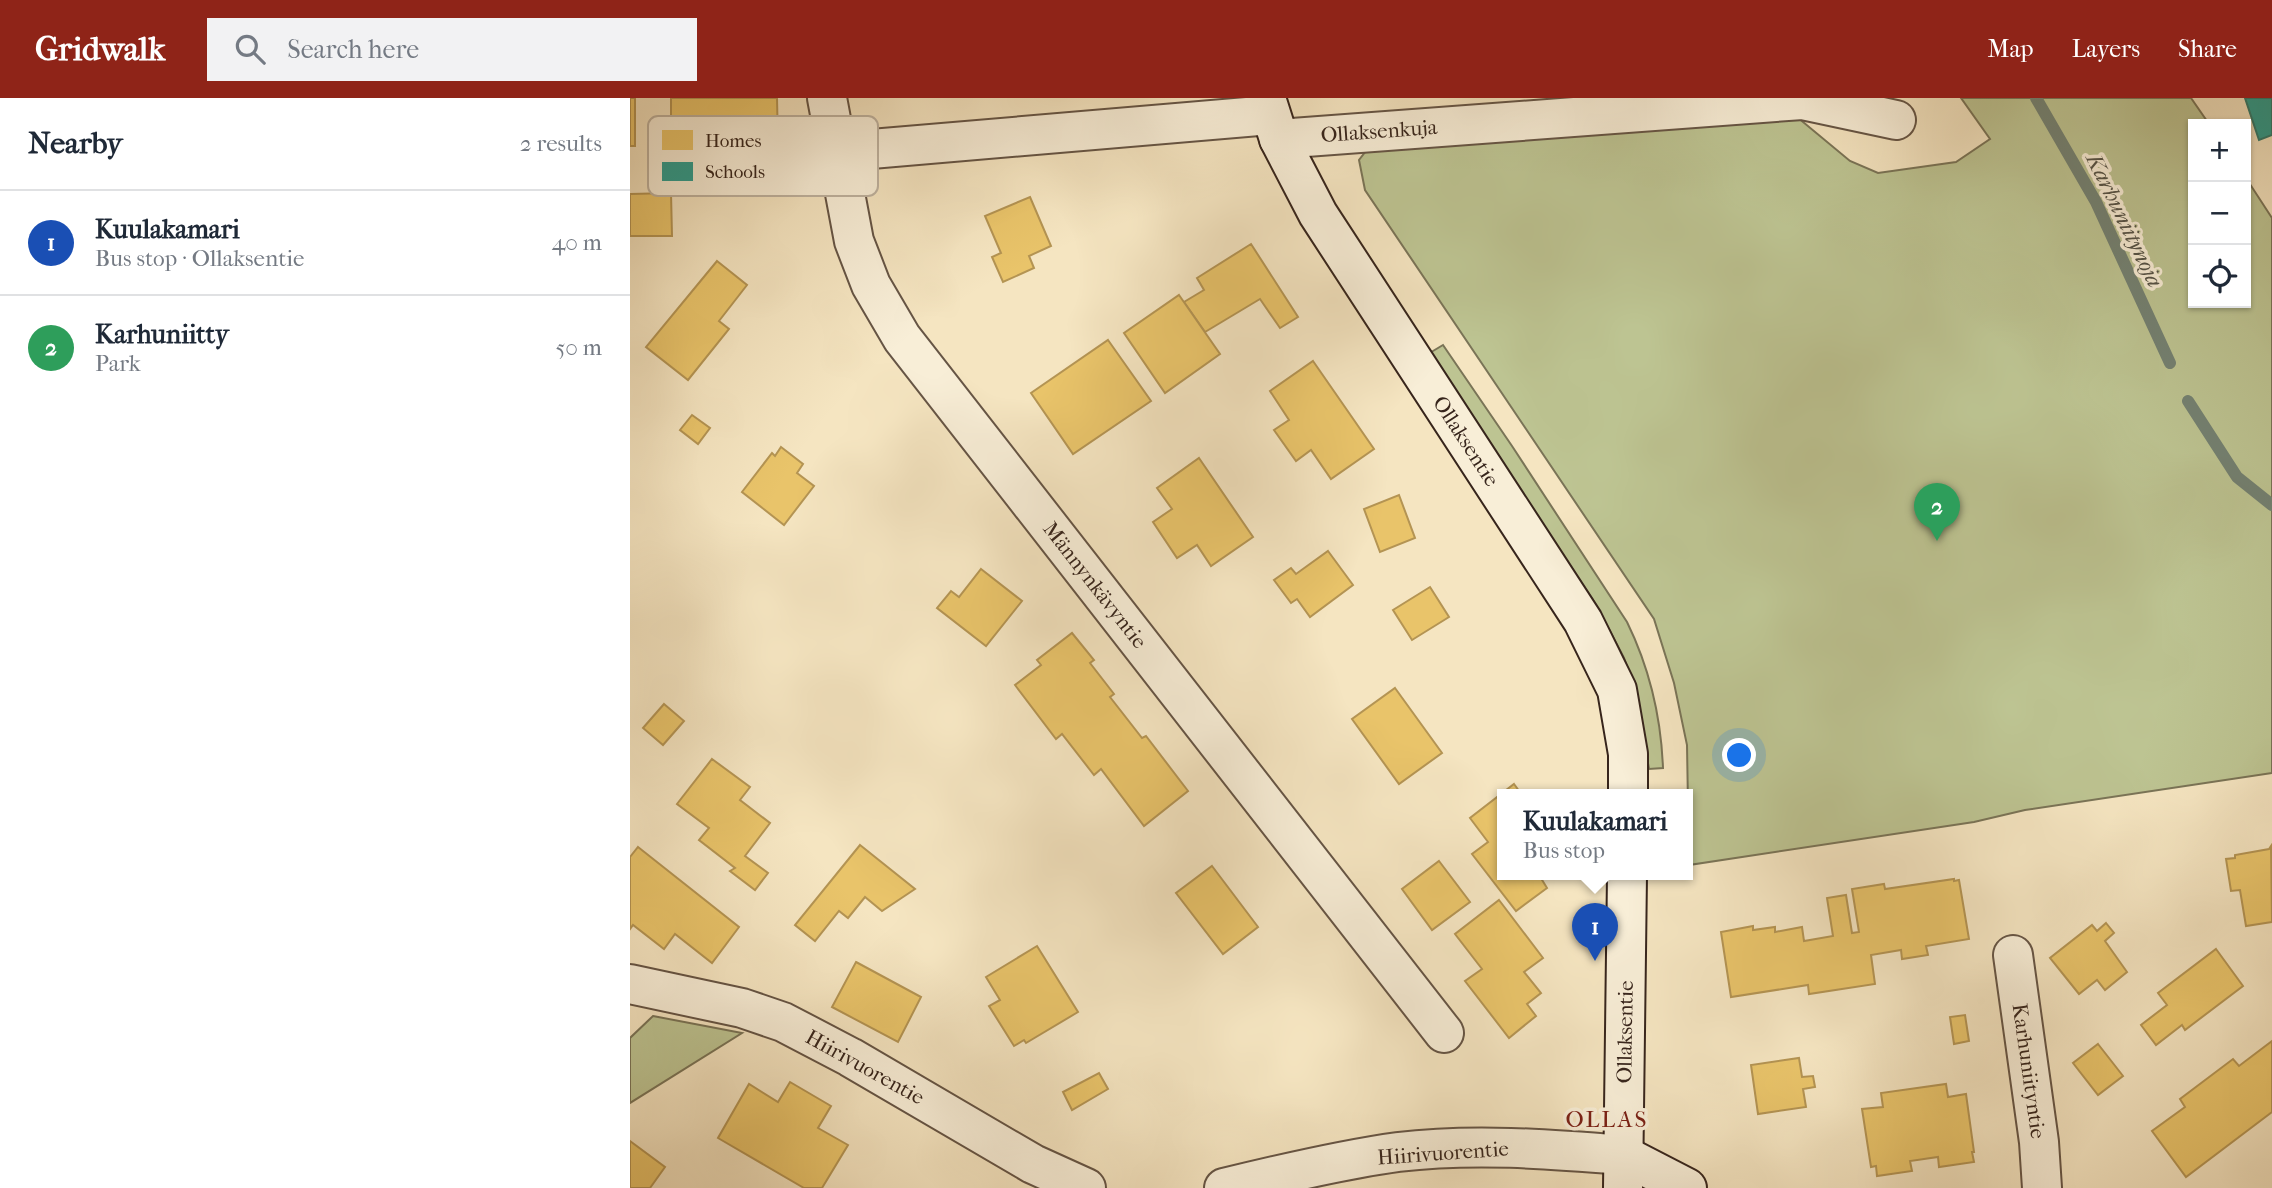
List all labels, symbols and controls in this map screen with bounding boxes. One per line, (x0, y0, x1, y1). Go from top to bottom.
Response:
search box (207, 18, 697, 81)
text: Gridwalk (35, 30, 165, 69)
icon: search (231, 30, 269, 68)
text: Search here (287, 34, 419, 65)
text: Map (1988, 35, 2034, 63)
text: Layers (2072, 35, 2140, 63)
text: Share (2178, 35, 2237, 63)
street label: Ollaksenkuja (1320, 115, 1438, 147)
legend (648, 116, 878, 196)
map controls (2188, 119, 2251, 308)
button: + (2188, 119, 2251, 182)
text: Nearby (28, 126, 123, 161)
text: 2 results (520, 130, 602, 157)
text: Homes (705, 130, 761, 152)
water label: Karhuniitynoja (2080, 147, 2169, 292)
text: Schools (705, 161, 765, 183)
button: − (2188, 182, 2251, 245)
text: Kuulakamari (95, 214, 240, 245)
text: 1 (47, 229, 55, 256)
text: 40 m (552, 229, 602, 256)
text: Bus stop · Ollaksentie (95, 245, 304, 272)
button: locate (2188, 245, 2251, 308)
text: Karhuniitty (95, 319, 229, 350)
text: 2 (45, 334, 57, 361)
text: 50 m (555, 334, 602, 361)
text: Park (95, 350, 141, 377)
street label: Ollaksentie (1428, 391, 1504, 491)
pin: 2 (1914, 483, 1960, 541)
street label: Männynkävyntie (1038, 517, 1152, 653)
your location (1722, 738, 1756, 772)
popup (1497, 789, 1693, 880)
text: Kuulakamari (1523, 806, 1667, 837)
text: Bus stop (1523, 837, 1605, 864)
pin: 1 (1572, 903, 1618, 961)
street label: Ollaksentie (1612, 980, 1638, 1084)
street label: Karhuniityntie (2008, 1002, 2050, 1140)
street label: Hiirivuorentie (802, 1025, 928, 1109)
district label: OLLAS (1566, 1106, 1648, 1133)
street label: Hiirivuorentie (1376, 1136, 1510, 1170)

